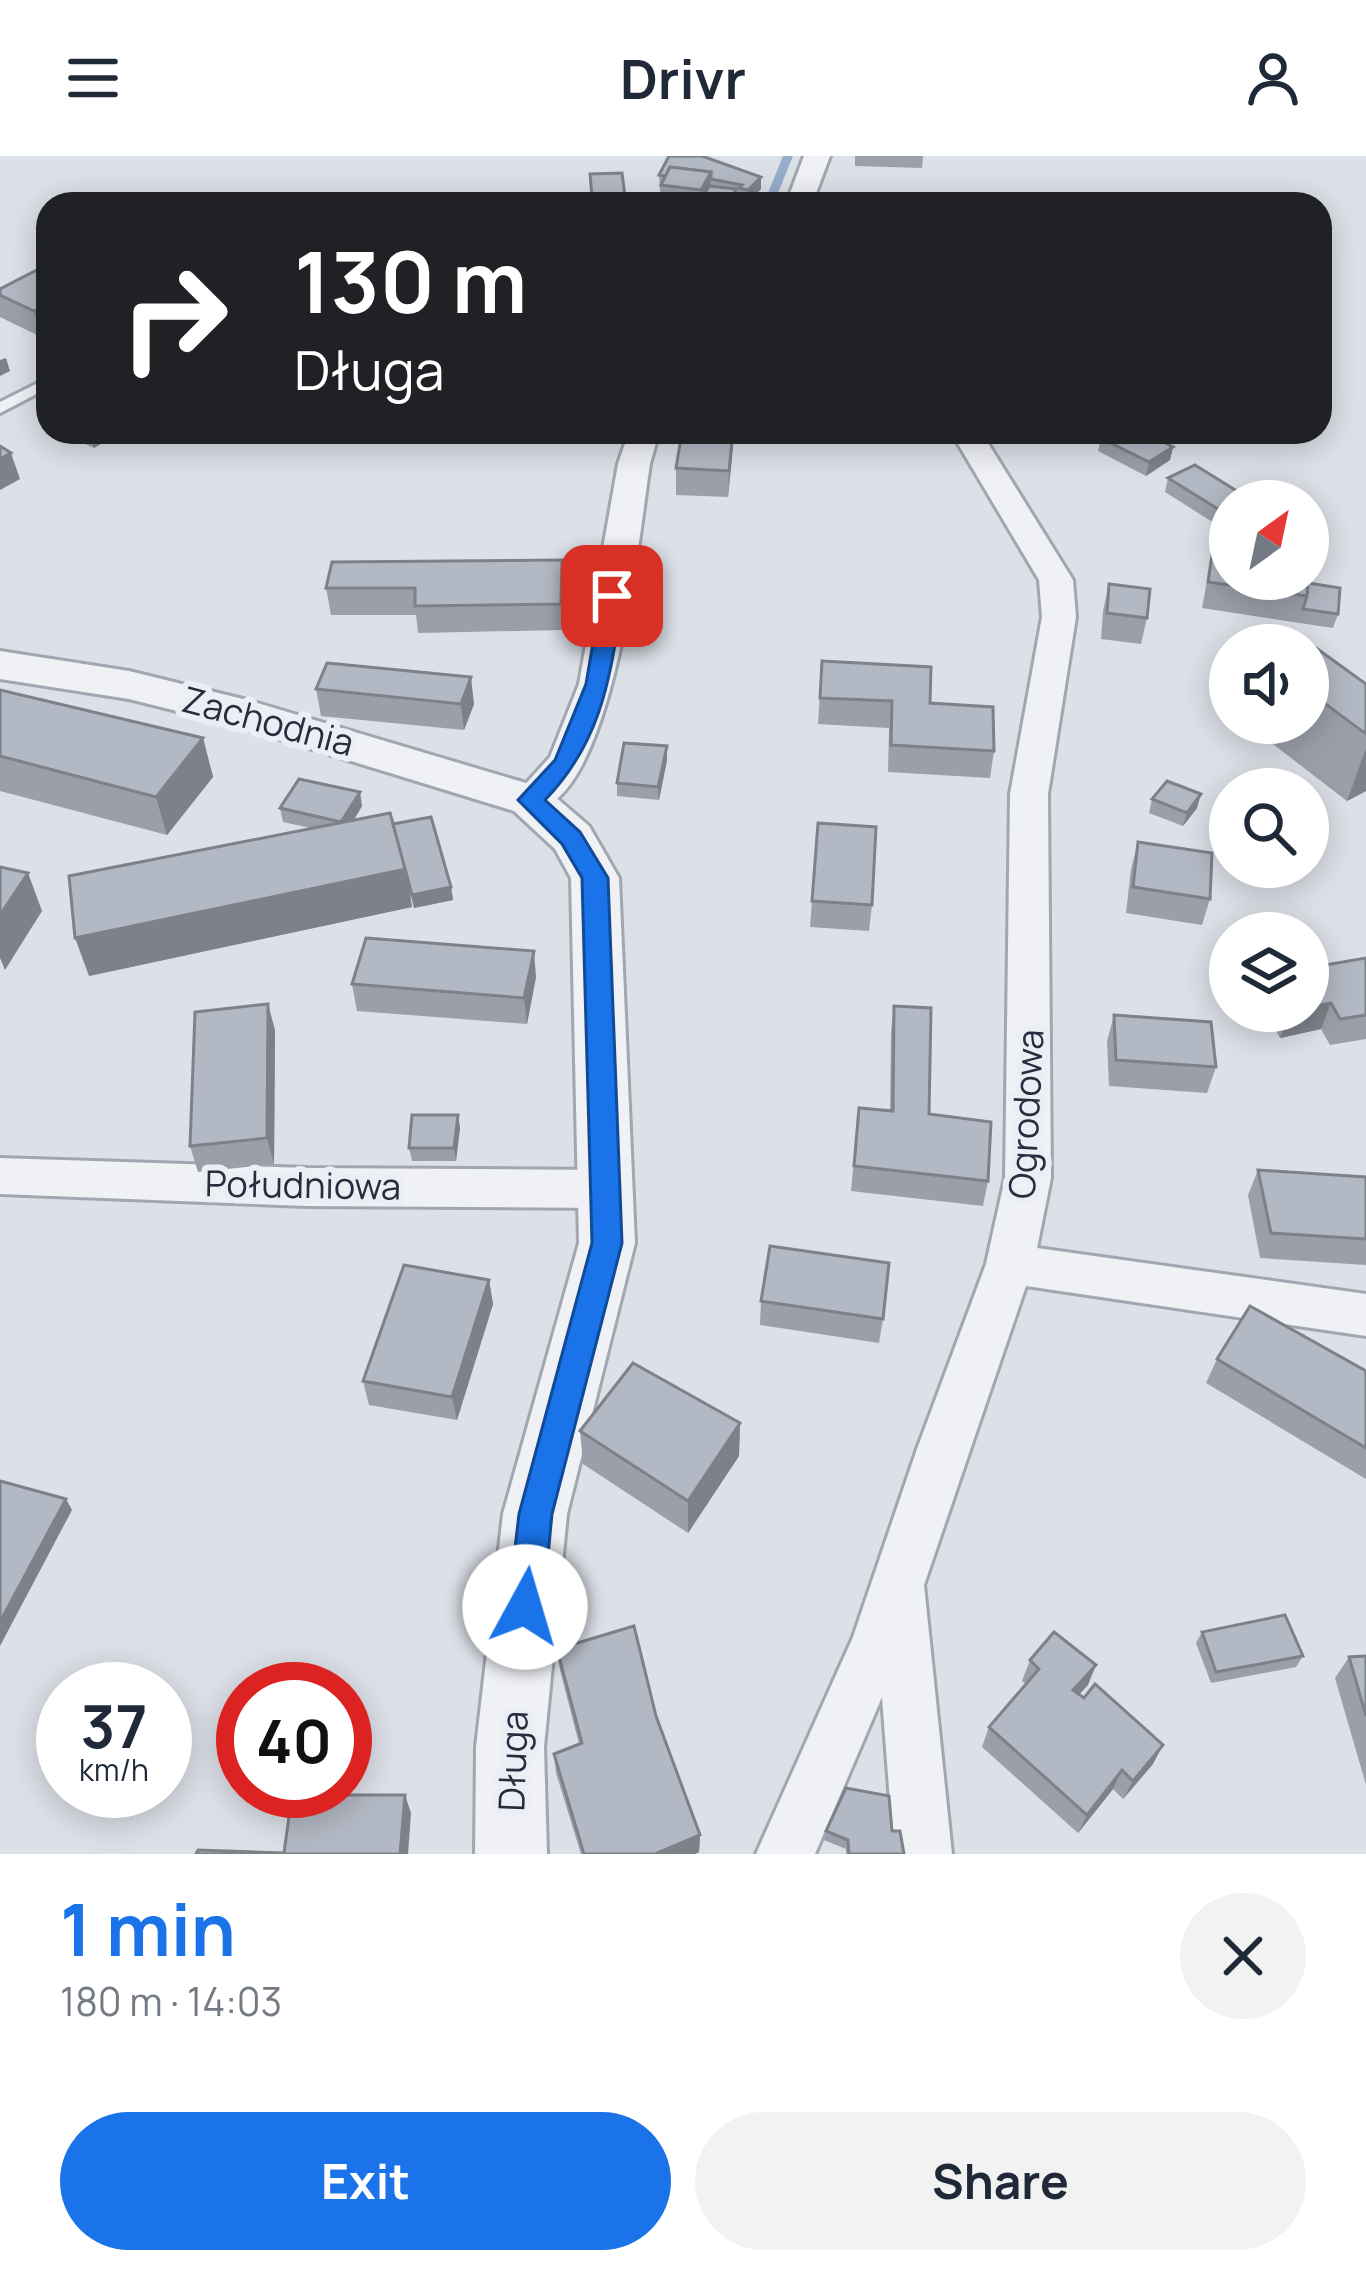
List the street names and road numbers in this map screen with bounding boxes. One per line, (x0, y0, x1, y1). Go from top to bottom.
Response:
street label: Zachodnia (177, 674, 359, 767)
street label: Ogrodowa (997, 1028, 1054, 1200)
street label: Południowa (205, 1158, 401, 1211)
street label: Długa (486, 1710, 539, 1812)

